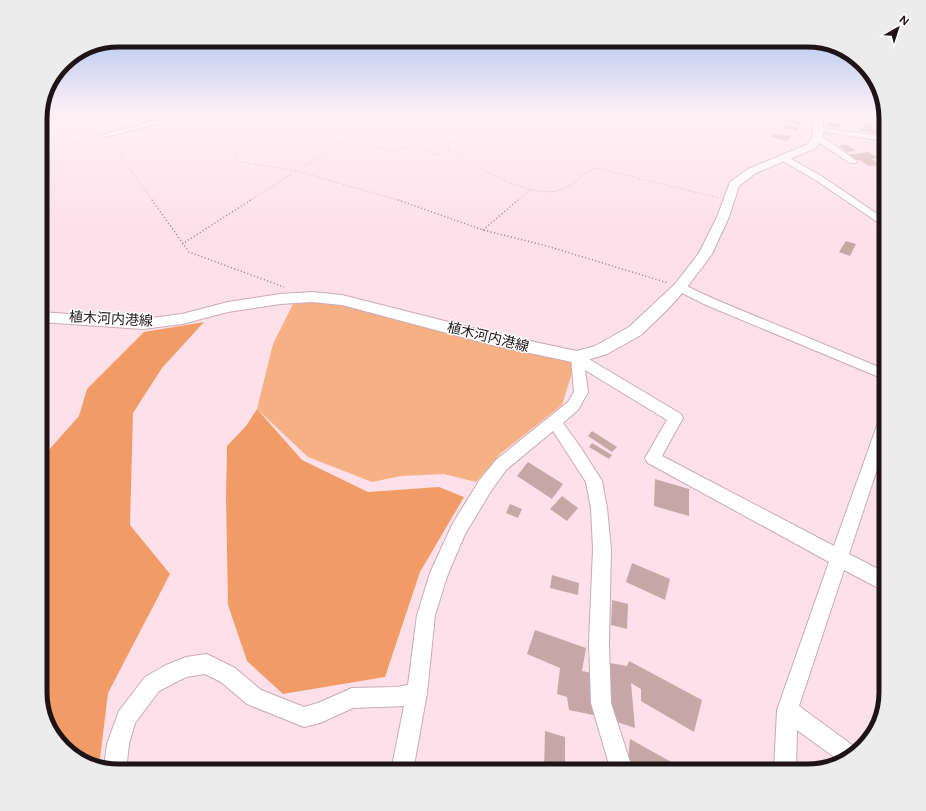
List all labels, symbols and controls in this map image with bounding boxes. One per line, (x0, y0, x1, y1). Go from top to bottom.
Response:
north arrow (878, 8, 918, 48)
text: N (897, 13, 911, 28)
street label: 植木河内港線 (69, 308, 153, 330)
street label: 植木河内港線 (445, 319, 531, 355)

